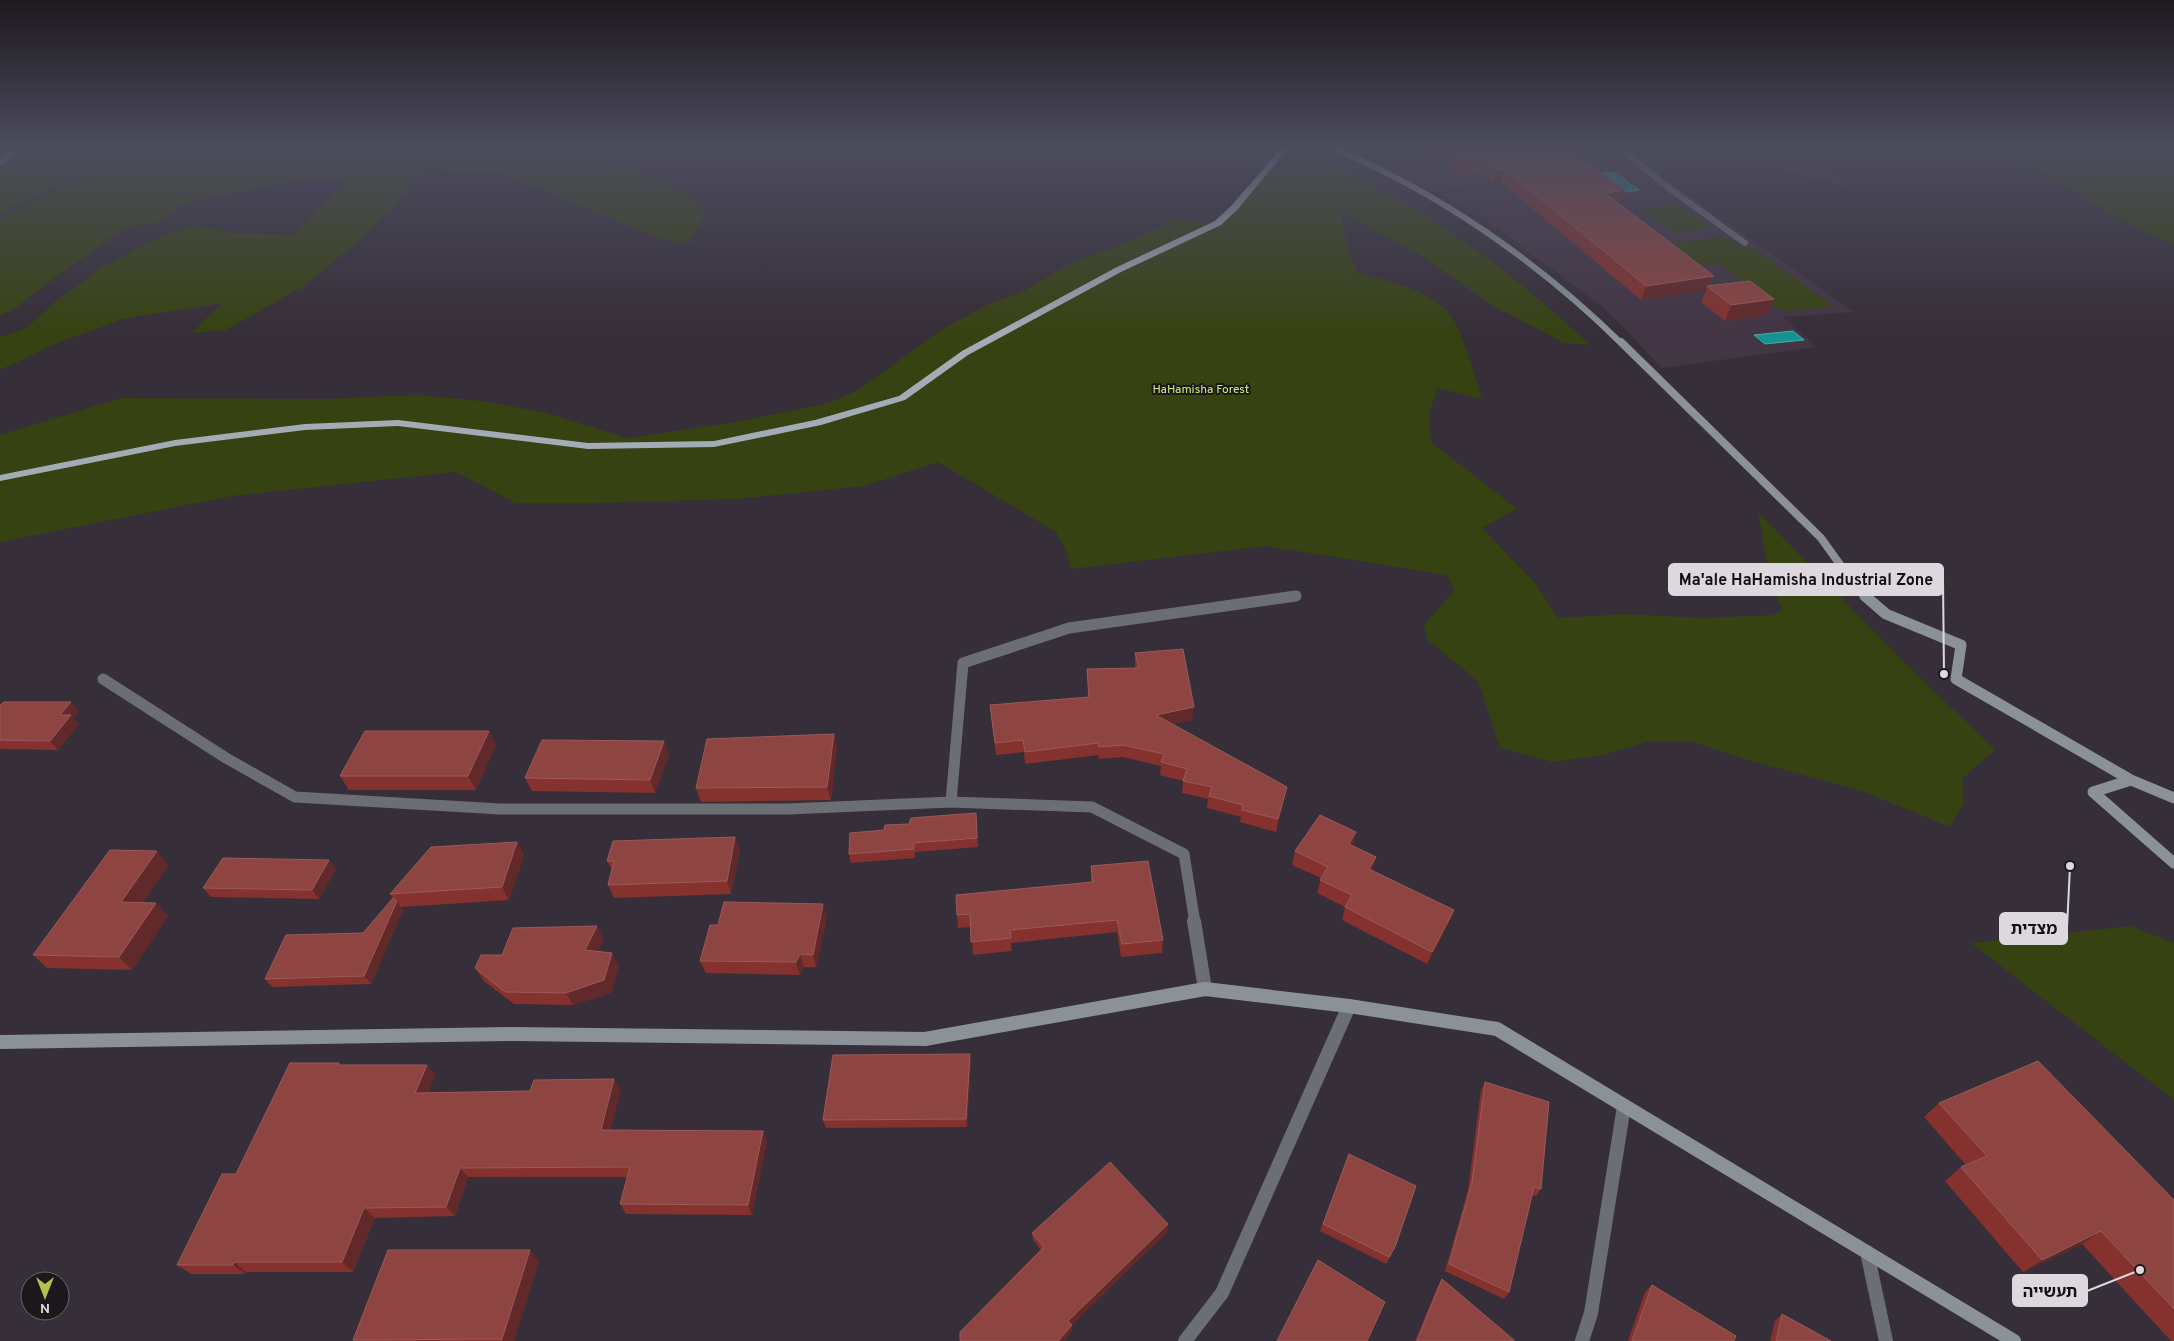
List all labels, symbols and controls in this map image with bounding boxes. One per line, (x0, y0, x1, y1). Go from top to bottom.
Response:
park label: HaHamisha Forest (1153, 382, 1249, 398)
callout: Ma'ale HaHamisha Industrial Zone (1669, 564, 1943, 595)
text: Ma'ale HaHamisha Industrial Zone (1679, 571, 1933, 591)
callout: מצדית (2000, 913, 2067, 944)
text: מצדית (2011, 920, 2057, 940)
north arrow (20, 1271, 70, 1321)
callout: תעשייה (2013, 1275, 2087, 1306)
text: תעשייה (2023, 1283, 2077, 1303)
text: N (40, 1299, 50, 1316)

